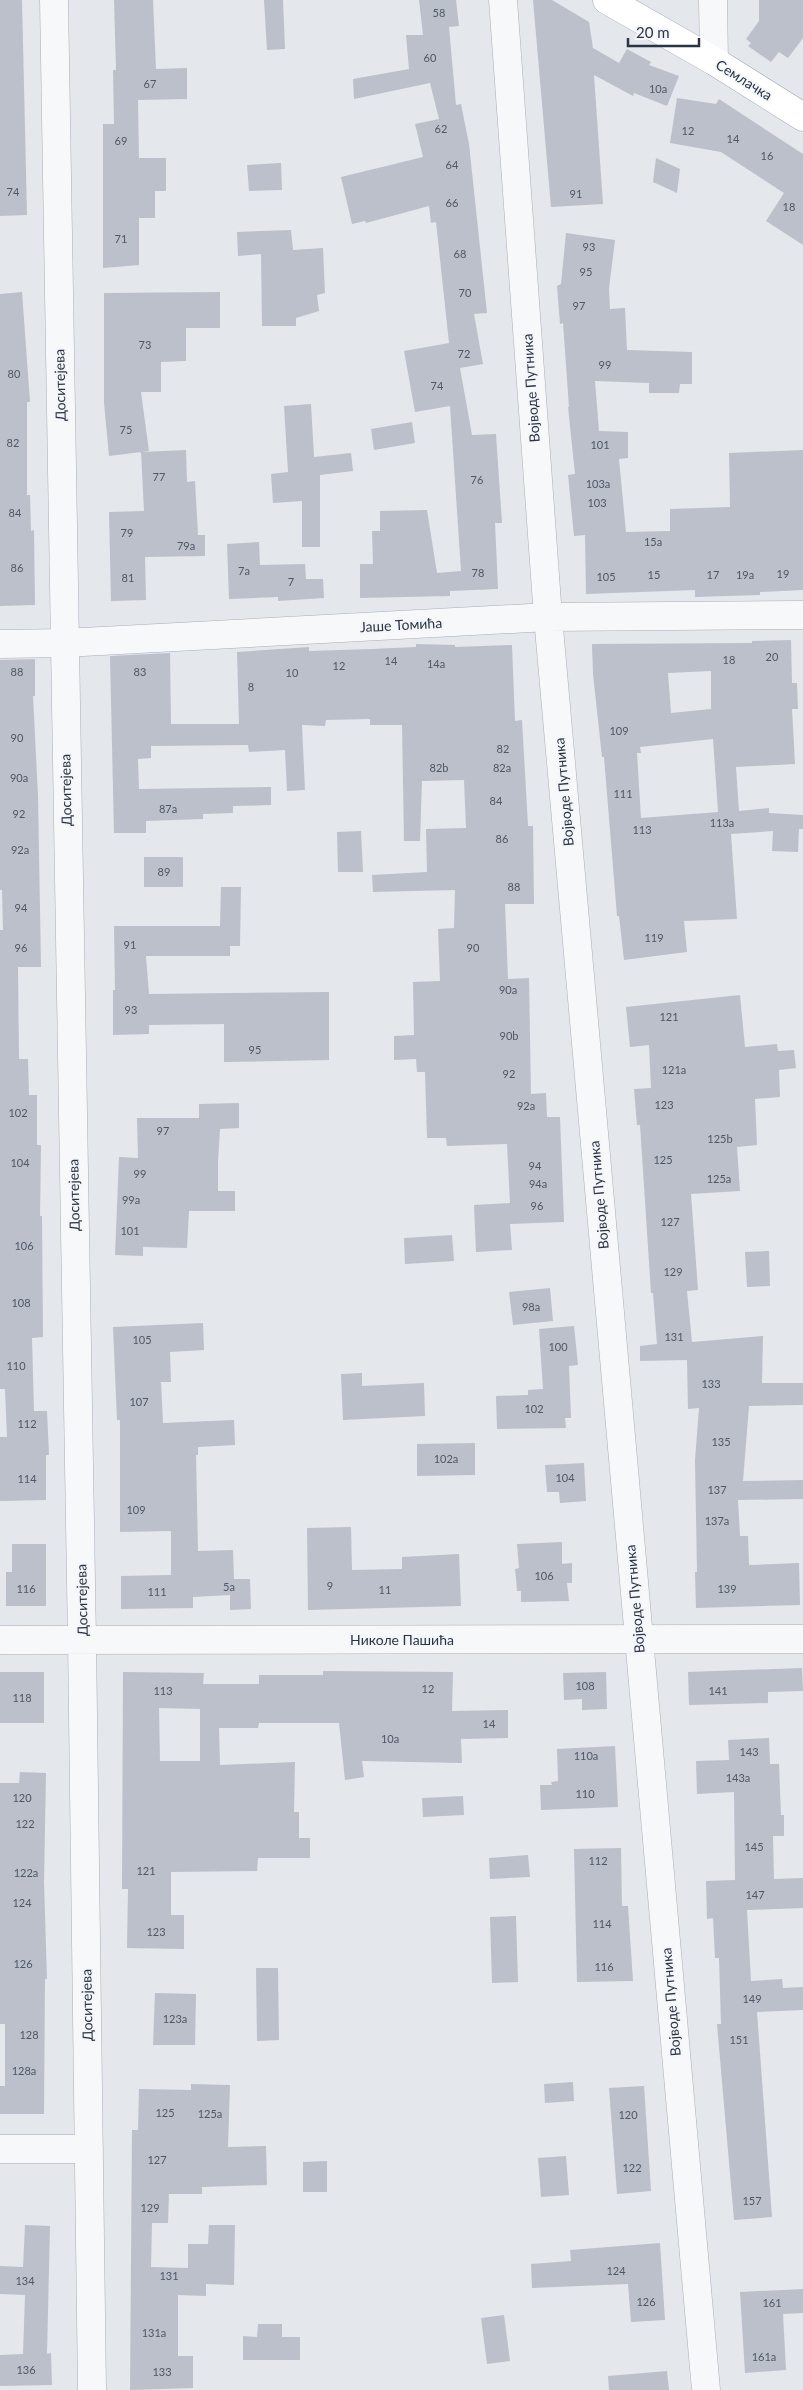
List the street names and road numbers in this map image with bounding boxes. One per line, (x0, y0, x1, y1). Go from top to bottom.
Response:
street label: Семлачка (713, 56, 776, 104)
street label: Војводе Путника (518, 333, 543, 443)
street label: Доситејева (50, 349, 69, 421)
street label: Јаше Томића (359, 614, 443, 635)
street label: Војводе Путника (550, 737, 577, 847)
street label: Доситејева (56, 754, 75, 826)
street label: Војводе Путника (585, 1140, 612, 1250)
street label: Доситејева (64, 1159, 83, 1231)
street label: Војводе Путника (621, 1544, 648, 1654)
street label: Доситејева (72, 1564, 91, 1636)
street label: Николе Пашића (350, 1631, 454, 1648)
street label: Војводе Путника (657, 1947, 684, 2057)
street label: Доситејева (77, 1969, 96, 2041)

